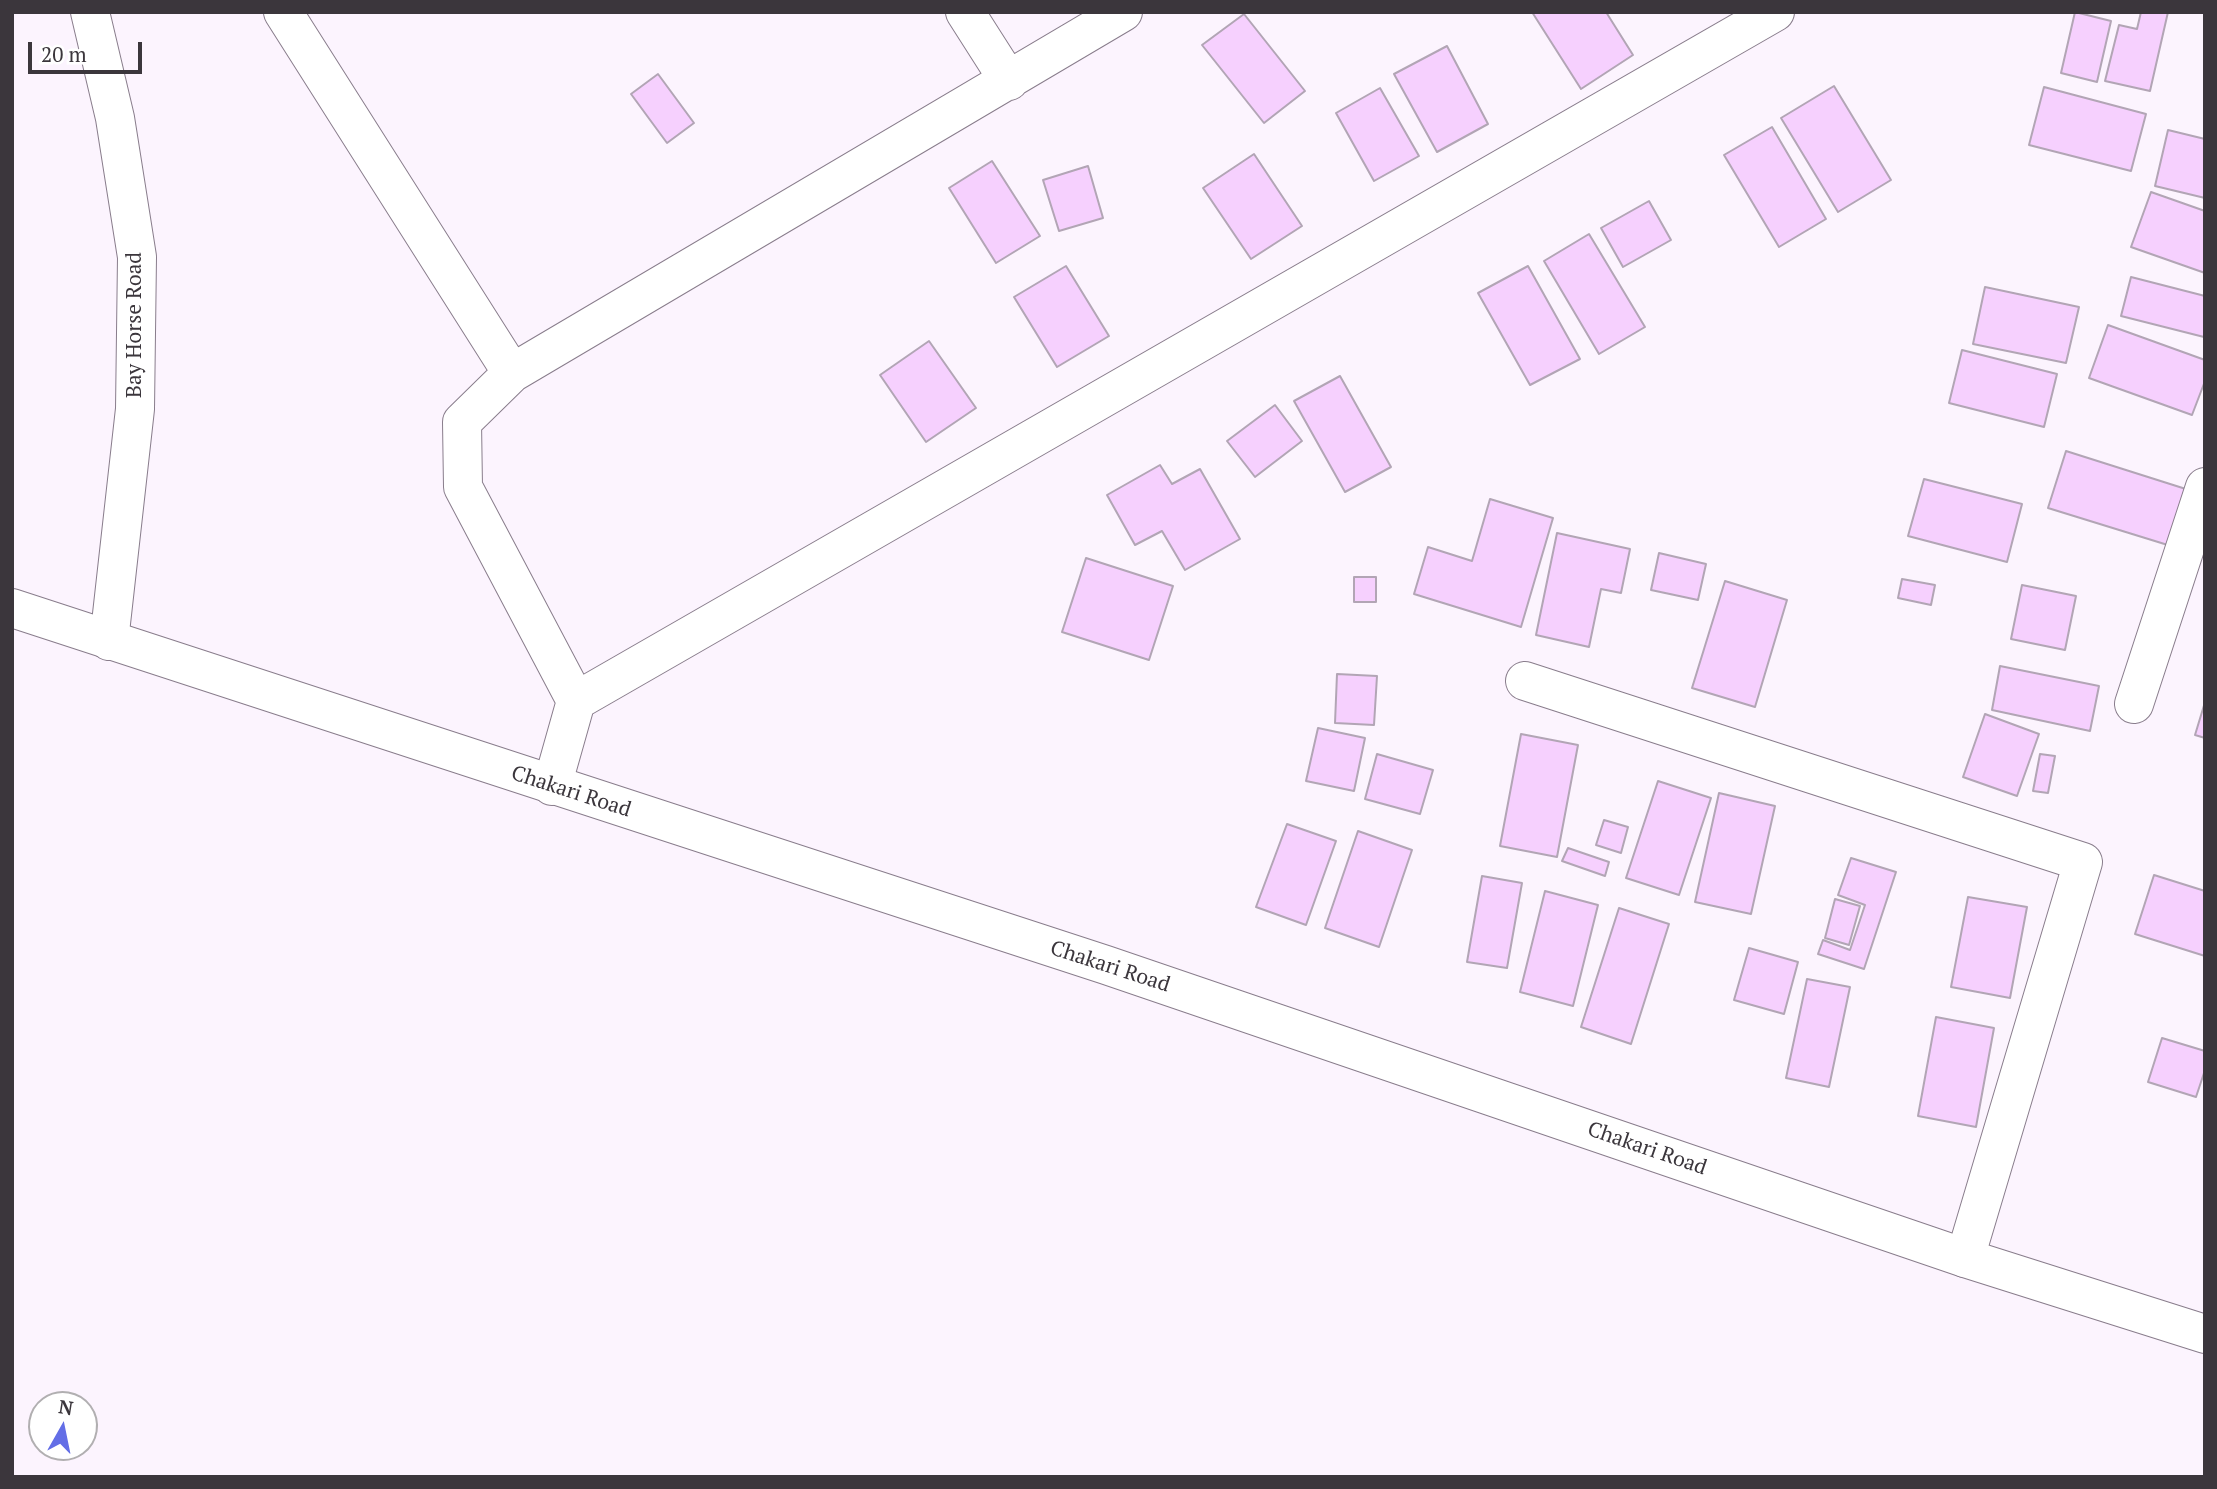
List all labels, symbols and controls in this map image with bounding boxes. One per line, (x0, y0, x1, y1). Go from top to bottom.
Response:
scale bar (32, 28, 145, 72)
text: 20 m (41, 40, 87, 68)
street label: Bay Horse Road (122, 252, 148, 398)
street label: Chakari Road (508, 761, 634, 823)
street label: Chakari Road (1047, 936, 1173, 998)
street label: Chakari Road (1584, 1117, 1710, 1181)
north arrow (28, 1391, 98, 1461)
text: N (57, 1393, 75, 1420)

